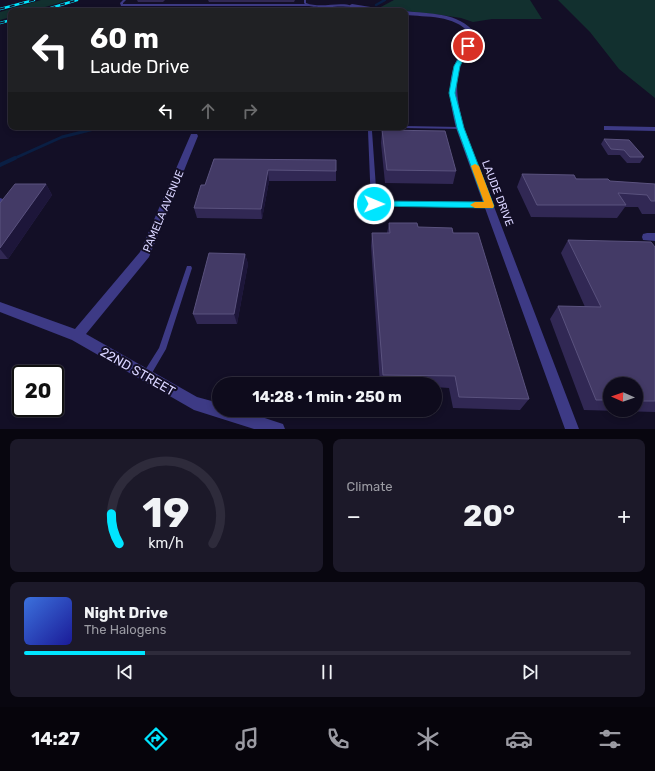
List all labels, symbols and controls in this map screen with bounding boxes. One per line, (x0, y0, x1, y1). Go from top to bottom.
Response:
text: 60 m (90, 22, 159, 55)
icon: left (24, 24, 76, 76)
pin (451, 29, 485, 63)
icon: arrive (457, 35, 479, 57)
text: Laude Drive (90, 56, 189, 78)
icon: left (155, 100, 177, 122)
icon: ahead (197, 100, 219, 122)
icon: right (239, 100, 261, 122)
street label: LAUDE DRIVE (479, 158, 516, 228)
street label: PAMELA AVENUE (140, 168, 187, 254)
position arrow (353, 183, 395, 225)
street label: 22ND STREET (98, 344, 178, 399)
speed limit sign: 20 (12, 365, 64, 417)
north arrow (603, 377, 643, 417)
map controls (603, 377, 643, 417)
text: 14:28 · 1 min · 250 m (252, 388, 402, 406)
text: Climate (347, 479, 393, 494)
text: 19 (143, 487, 190, 536)
text: 20° (463, 498, 515, 534)
text: − (347, 503, 361, 530)
text: + (617, 503, 631, 530)
text: km/h (148, 534, 184, 551)
text: Night Drive (84, 604, 168, 622)
text: The Halogens (84, 622, 166, 637)
icon: previous (114, 661, 136, 683)
icon: pause (316, 661, 338, 683)
icon: next (519, 661, 541, 683)
icon: directions (142, 725, 170, 753)
icon: music (233, 725, 261, 753)
icon: phone (324, 725, 352, 753)
icon: climate (414, 725, 442, 753)
icon: car (505, 725, 533, 753)
icon: filters (596, 725, 624, 753)
text: 14:27 (31, 728, 80, 750)

